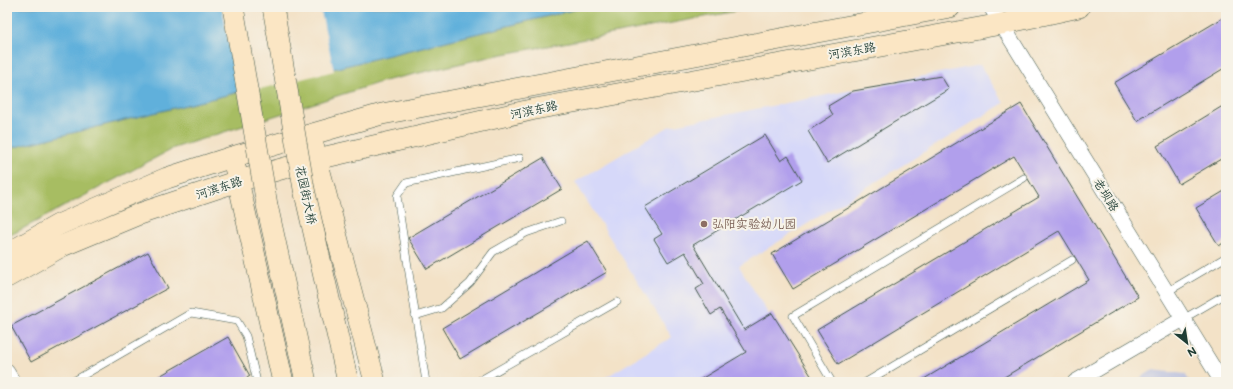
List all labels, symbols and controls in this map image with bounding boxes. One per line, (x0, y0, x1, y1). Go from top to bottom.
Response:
street label: 河滨东路 (827, 40, 877, 63)
street label: 河滨东路 (509, 98, 559, 123)
street label: 花园街大桥 (292, 164, 319, 227)
street label: 河滨东路 (194, 174, 244, 203)
street label: 老坝路 (1090, 176, 1121, 215)
place label: 弘阳实验幼儿园 (712, 217, 796, 232)
marker: 弘阳实验幼儿园 (699, 219, 709, 229)
north arrow (1167, 323, 1207, 363)
text: N (1185, 344, 1199, 359)

